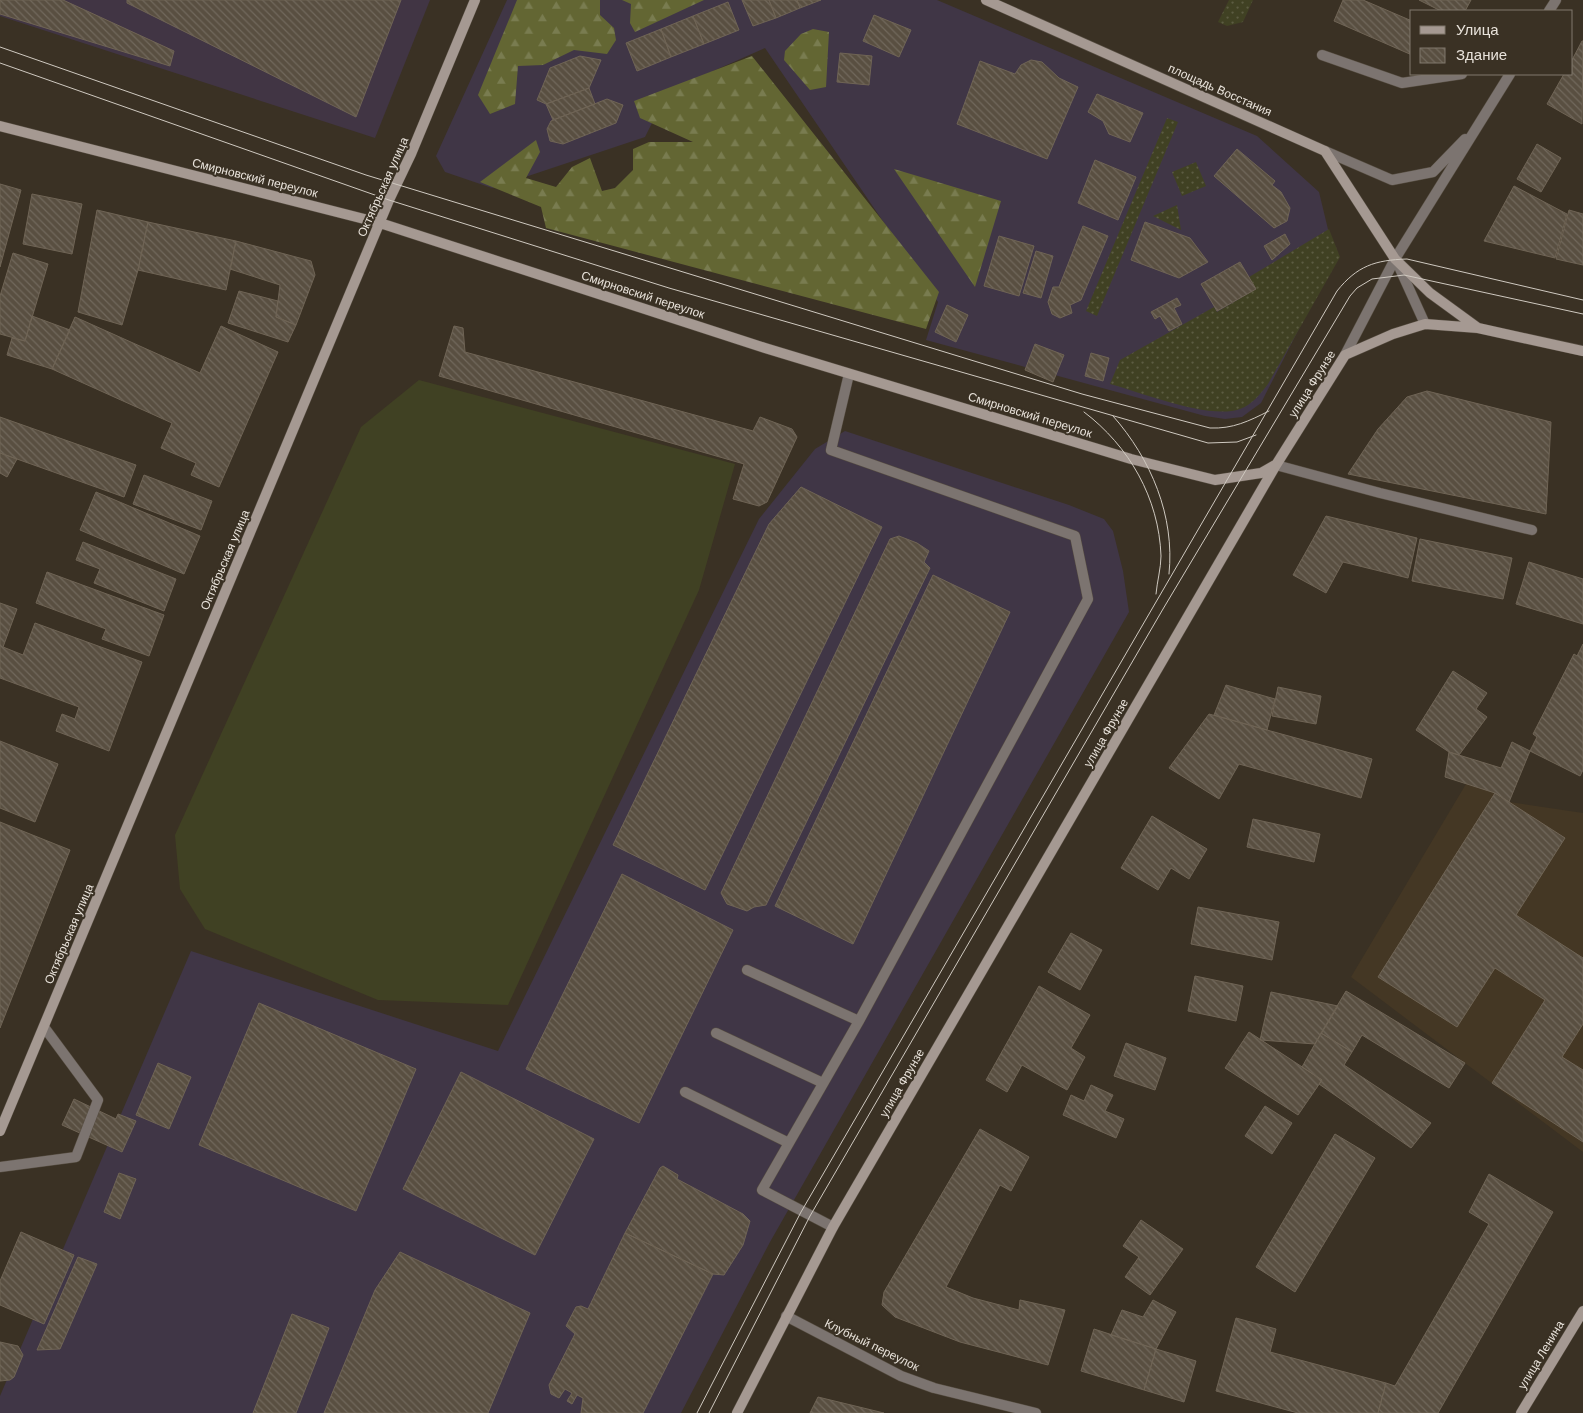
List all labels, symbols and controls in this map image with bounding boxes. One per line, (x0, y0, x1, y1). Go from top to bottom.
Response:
legend (1410, 10, 1573, 75)
text: Улица (1456, 21, 1499, 38)
text: Здание (1456, 46, 1507, 63)
street label: площадь Восстания (1166, 61, 1274, 119)
street label: Октябрьская улица (355, 135, 411, 239)
street label: Смирновский переулок (191, 156, 320, 201)
street label: Смирновский переулок (579, 268, 707, 322)
street label: улица Фрунзе (1286, 348, 1338, 420)
street label: Смирновский переулок (966, 389, 1094, 441)
street label: Октябрьская улица (198, 507, 253, 612)
street label: улица Фрунзе (1081, 696, 1131, 770)
street label: Октябрьская улица (42, 881, 97, 986)
street label: улица Фрунзе (877, 1046, 927, 1120)
street label: Клубный переулок (822, 1316, 922, 1374)
street label: улица Ленина (1515, 1318, 1567, 1392)

